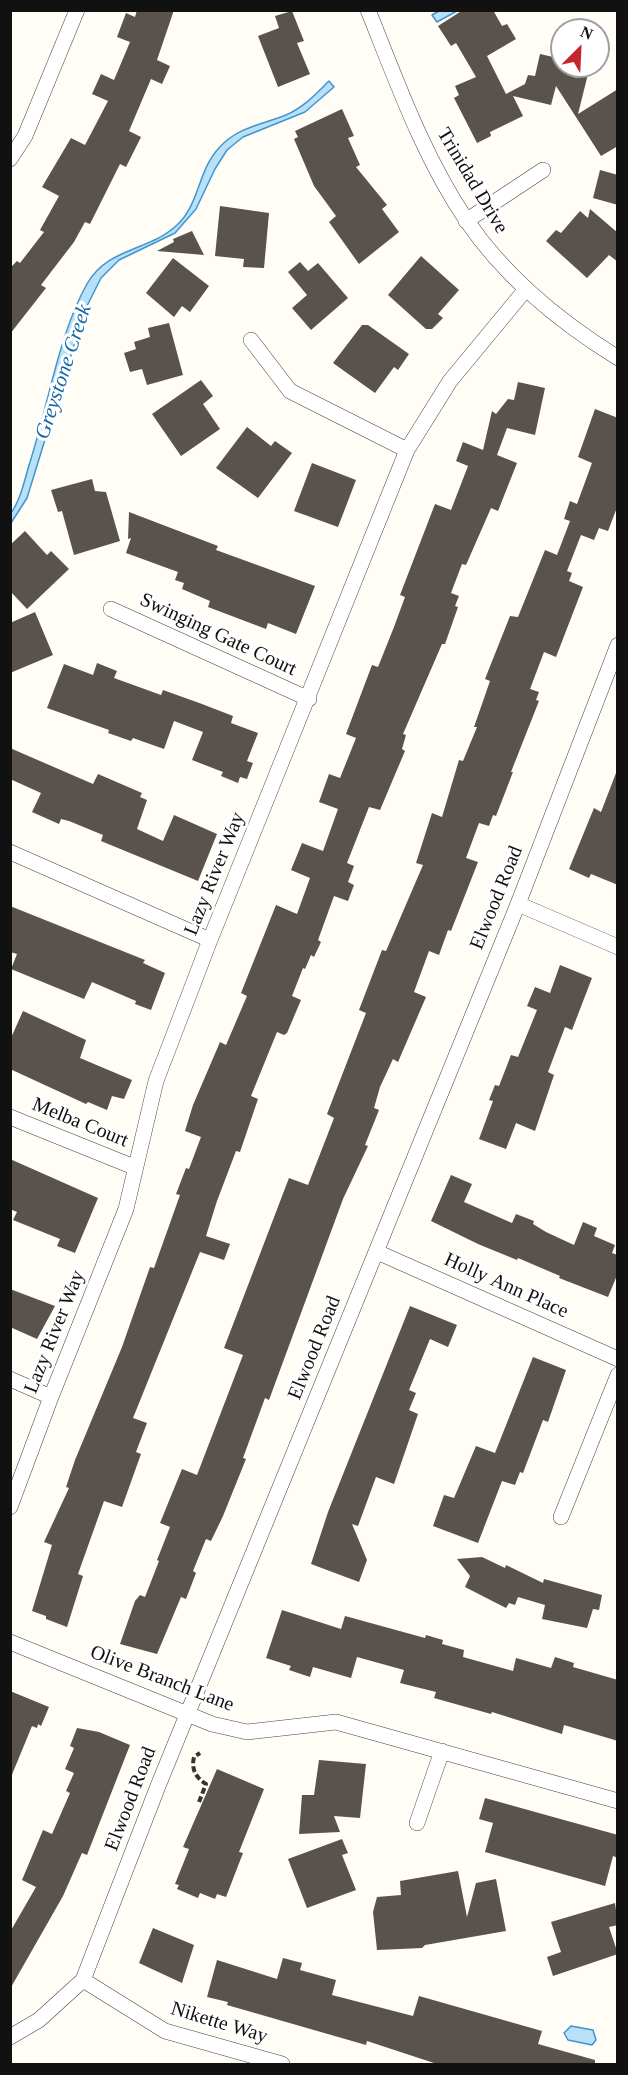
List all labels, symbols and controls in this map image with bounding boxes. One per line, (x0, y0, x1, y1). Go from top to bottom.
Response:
north arrow (550, 18, 610, 78)
text: N (578, 23, 595, 43)
street label: Trinidad Drive (431, 124, 513, 238)
water label: Greystone Creek (30, 301, 98, 443)
street label: Swinging Gate Court (136, 588, 300, 682)
street label: Lazy River Way (179, 809, 251, 939)
street label: Elwood Road (465, 843, 529, 953)
street label: Melba Court (28, 1093, 132, 1153)
street label: Holly Ann Place (440, 1248, 572, 1324)
street label: Lazy River Way (19, 1267, 91, 1397)
street label: Elwood Road (283, 1293, 347, 1403)
street label: Olive Branch Lane (87, 1641, 237, 1717)
street label: Elwood Road (100, 1744, 162, 1854)
street label: Nikette Way (168, 1997, 270, 2049)

